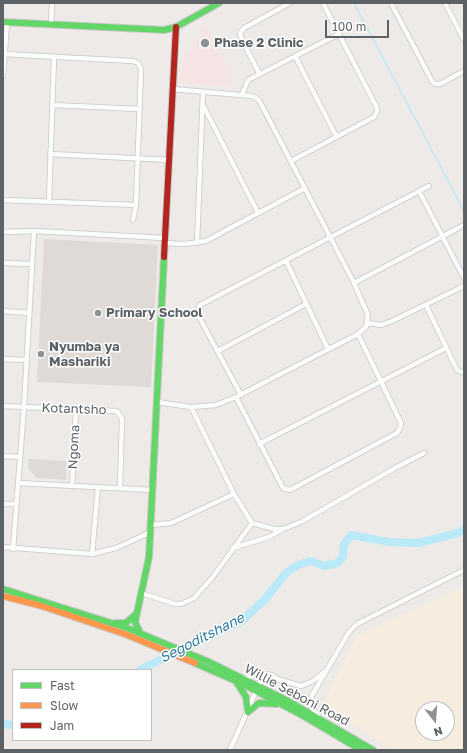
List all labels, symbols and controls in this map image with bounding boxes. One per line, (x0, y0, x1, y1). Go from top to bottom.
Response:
scale bar (327, 12, 391, 38)
text: 100 m (332, 19, 366, 34)
place label: Phase 2 Clinic (214, 35, 304, 51)
marker: Phase 2 Clinic (199, 37, 211, 49)
place label: Primary School (106, 305, 203, 321)
marker: Primary School (93, 308, 103, 318)
place label: Nyumba ya Mashariki (49, 339, 119, 370)
marker: Nyumba ya Mashariki (36, 349, 46, 359)
street label: Kotantsho (41, 400, 107, 418)
street label: Ngoma (65, 424, 83, 470)
water label: Segoditshane (157, 609, 247, 667)
street label: Willie Seboni Road (242, 661, 352, 729)
legend (12, 669, 152, 741)
text: Fast (50, 678, 75, 693)
text: Slow (50, 698, 78, 713)
north arrow (415, 701, 455, 741)
text: Jam (50, 718, 74, 733)
text: N (432, 725, 444, 739)

